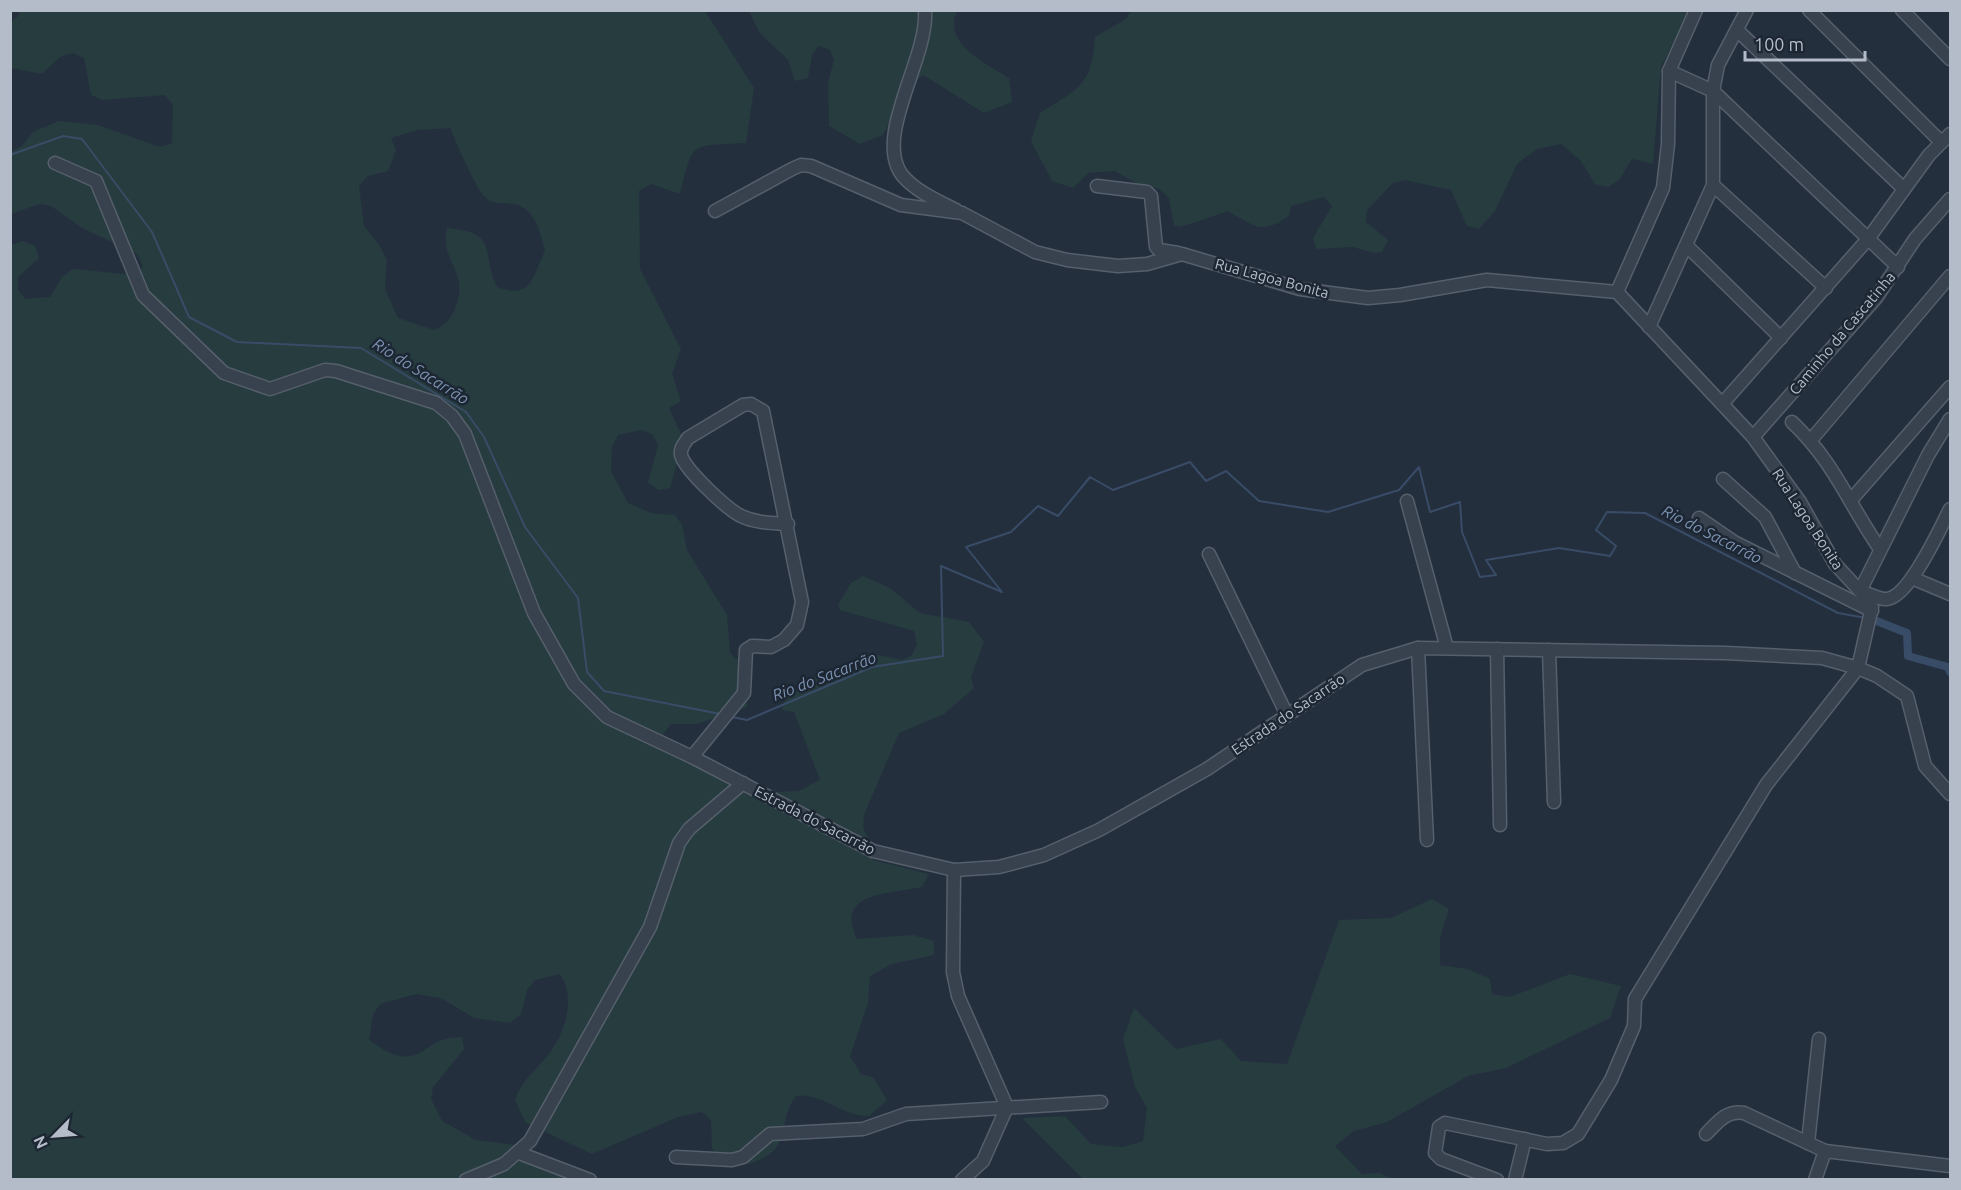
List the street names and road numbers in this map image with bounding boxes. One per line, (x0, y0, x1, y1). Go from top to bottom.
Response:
street label: Rua Lagoa Bonita (1213, 255, 1331, 301)
street label: Caminho da Cascatinha (1786, 268, 1898, 398)
street label: Rua Lagoa Bonita (1769, 465, 1847, 573)
street label: Estrada do Sacarrão (1228, 670, 1348, 758)
street label: Estrada do Sacarrão (752, 782, 878, 858)

